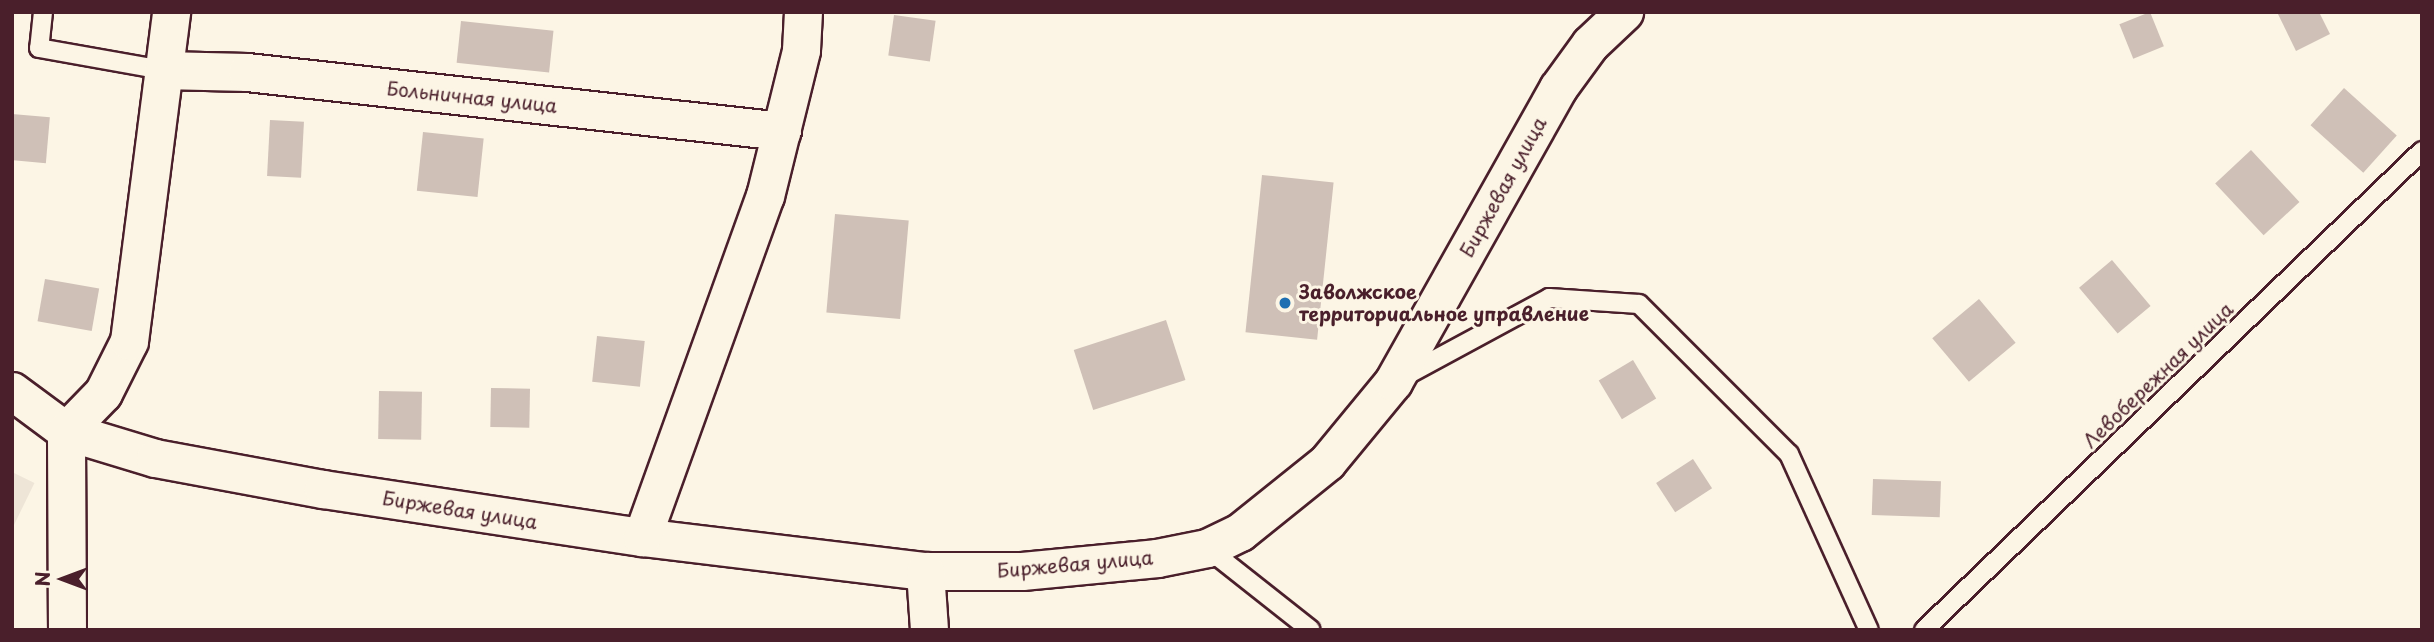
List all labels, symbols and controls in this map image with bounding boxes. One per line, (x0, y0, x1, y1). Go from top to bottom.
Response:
street label: Больничная улица (385, 77, 559, 117)
street label: Биржевая улица (1455, 113, 1551, 261)
place label: Заволжское территориальное управление (1299, 281, 1589, 325)
marker: Заволжское территориальное управление (1277, 295, 1293, 311)
street label: Левобережная улица (2078, 297, 2238, 453)
street label: Биржевая улица (381, 486, 539, 534)
north arrow (28, 544, 98, 614)
street label: Биржевая улица (996, 546, 1154, 582)
text: N (28, 571, 56, 587)

